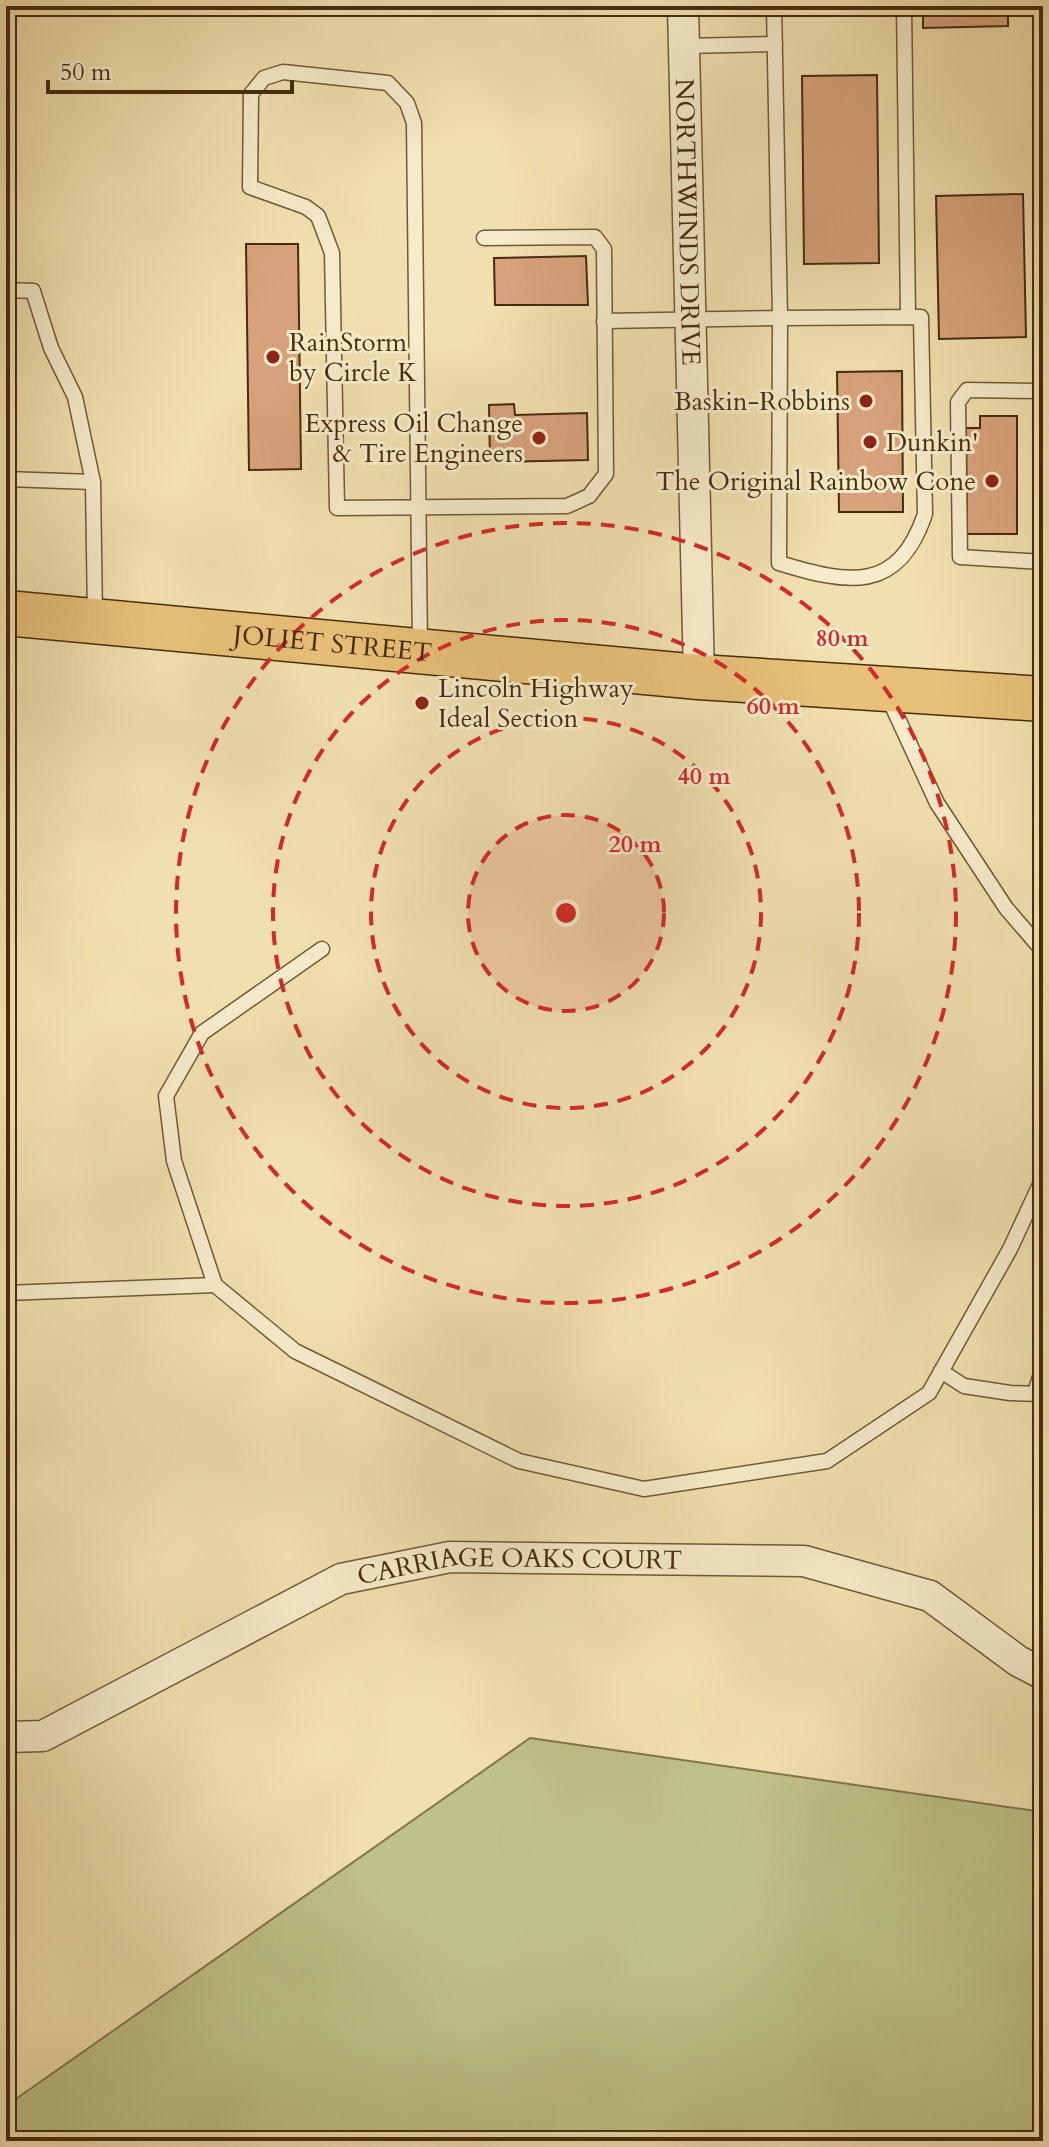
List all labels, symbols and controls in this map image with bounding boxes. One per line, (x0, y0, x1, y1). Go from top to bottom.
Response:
scale bar (48, 44, 292, 94)
text: 50 m (60, 56, 112, 89)
street label: NORTHWINDS DRIVE (667, 78, 709, 366)
place label: RainStorm by Circle K (289, 325, 418, 390)
marker: RainStorm by Circle K (264, 348, 282, 366)
place label: Baskin-Robbins (674, 384, 850, 419)
marker: Baskin-Robbins (857, 392, 875, 410)
place label: Express Oil Change & Tire Engineers (305, 406, 523, 471)
place label: Dunkin' (886, 425, 978, 460)
marker: Express Oil Change & Tire Engineers (530, 429, 548, 447)
marker: Dunkin' (861, 433, 879, 451)
place label: The Original Rainbow Cone (655, 464, 976, 499)
marker: The Original Rainbow Cone (983, 472, 1001, 490)
street label: JOLIET STREET (228, 617, 433, 670)
text: 80 m (815, 622, 869, 655)
place label: Lincoln Highway Ideal Section (438, 671, 634, 736)
text: 60 m (746, 690, 800, 723)
marker: Lincoln Highway Ideal Section (413, 694, 431, 712)
text: 40 m (677, 760, 731, 793)
text: 20 m (608, 828, 662, 861)
centre of rings (552, 899, 580, 927)
street label: CARRIAGE OAKS COURT (354, 1539, 682, 1593)

